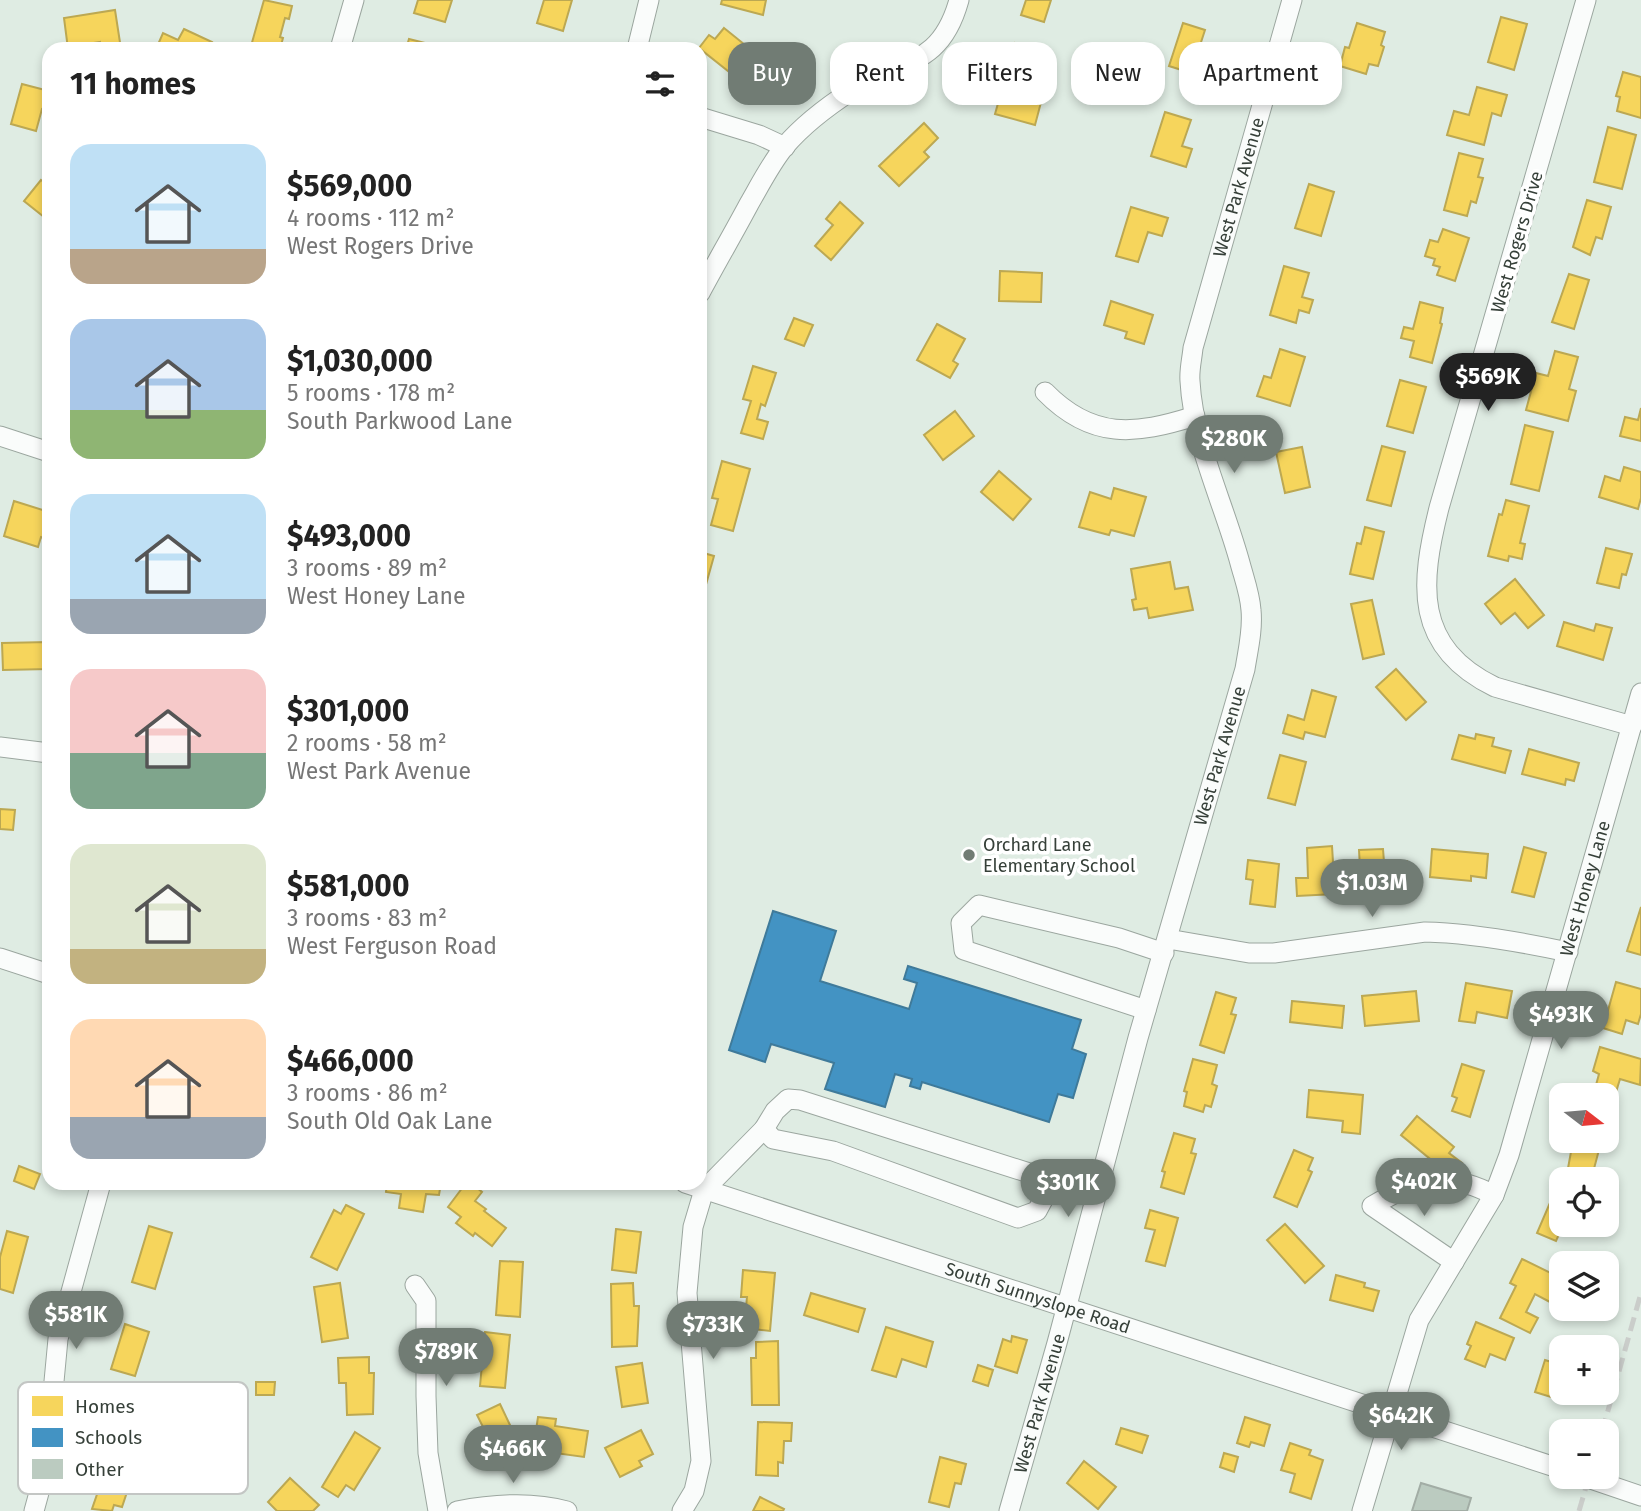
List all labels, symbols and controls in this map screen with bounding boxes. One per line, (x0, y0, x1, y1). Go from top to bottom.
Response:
chip: Buy (728, 42, 816, 105)
chip: Rent (830, 42, 928, 105)
chip: Filters (942, 42, 1057, 105)
chip: New (1071, 42, 1165, 105)
chip: Apartment (1179, 42, 1342, 105)
icon: filters (641, 65, 679, 103)
text: 11 homes (70, 66, 196, 102)
street label: West Park Avenue (1208, 115, 1269, 260)
text: $569,000 (287, 168, 412, 204)
street label: West Rogers Drive (1486, 169, 1548, 315)
icon: home (126, 172, 210, 256)
text: 4 rooms · 112 m² (287, 204, 454, 232)
text: West Rogers Drive (287, 232, 474, 260)
text: $1,030,000 (287, 343, 433, 379)
icon: home (126, 347, 210, 431)
pin: $569K (1439, 354, 1537, 413)
text: $569K (1455, 362, 1521, 390)
text: 5 rooms · 178 m² (287, 379, 455, 407)
text: South Parkwood Lane (287, 407, 512, 435)
pin: $280K (1185, 416, 1283, 475)
text: $280K (1201, 424, 1267, 452)
text: $493,000 (287, 518, 411, 554)
icon: home (126, 522, 210, 606)
text: 3 rooms · 89 m² (287, 554, 447, 582)
text: West Honey Lane (287, 582, 466, 610)
street label: West Park Avenue (1189, 684, 1250, 828)
text: $301,000 (287, 693, 409, 729)
icon: home (126, 697, 210, 781)
text: 2 rooms · 58 m² (287, 729, 447, 757)
text: West Park Avenue (287, 757, 471, 785)
street label: West Honey Lane (1555, 818, 1615, 959)
place label: Orchard Lane Elementary School (983, 834, 1135, 877)
marker: Orchard Lane Elementary School (961, 847, 977, 863)
pin: $1.03M (1315, 860, 1429, 919)
text: $581,000 (287, 868, 409, 904)
text: $1.03M (1337, 868, 1407, 896)
icon: home (126, 872, 210, 956)
text: 3 rooms · 83 m² (287, 904, 447, 932)
text: West Ferguson Road (287, 932, 497, 960)
pin: $493K (1512, 992, 1610, 1051)
text: $493K (1529, 1000, 1593, 1028)
text: $466,000 (287, 1043, 414, 1079)
icon: home (126, 1047, 210, 1131)
text: 3 rooms · 86 m² (287, 1079, 448, 1107)
north arrow (1549, 1083, 1619, 1153)
map controls (1549, 1083, 1619, 1489)
text: South Old Oak Lane (287, 1107, 492, 1135)
pin: $402K (1375, 1158, 1473, 1218)
pin: $301K (1019, 1160, 1117, 1219)
text: $402K (1391, 1167, 1457, 1195)
button: locate (1549, 1167, 1619, 1237)
text: $301K (1037, 1168, 1099, 1196)
button: layers (1549, 1251, 1619, 1321)
street label: South Sunnyslope Road (942, 1258, 1133, 1339)
pin: $581K (27, 1292, 125, 1351)
text: $581K (45, 1300, 107, 1328)
pin: $733K (664, 1302, 762, 1361)
text: $733K (682, 1310, 744, 1338)
pin: $789K (397, 1328, 495, 1388)
street label: West Park Avenue (1009, 1331, 1070, 1476)
button: + (1549, 1335, 1619, 1405)
text: $789K (415, 1337, 477, 1365)
legend (18, 1382, 248, 1494)
pin: $642K (1352, 1392, 1450, 1452)
text: Homes (75, 1395, 135, 1418)
text: $642K (1369, 1401, 1433, 1429)
button: − (1549, 1419, 1619, 1489)
text: Schools (75, 1426, 142, 1449)
pin: $466K (464, 1426, 562, 1485)
text: $466K (480, 1434, 546, 1462)
text: Other (75, 1458, 124, 1481)

